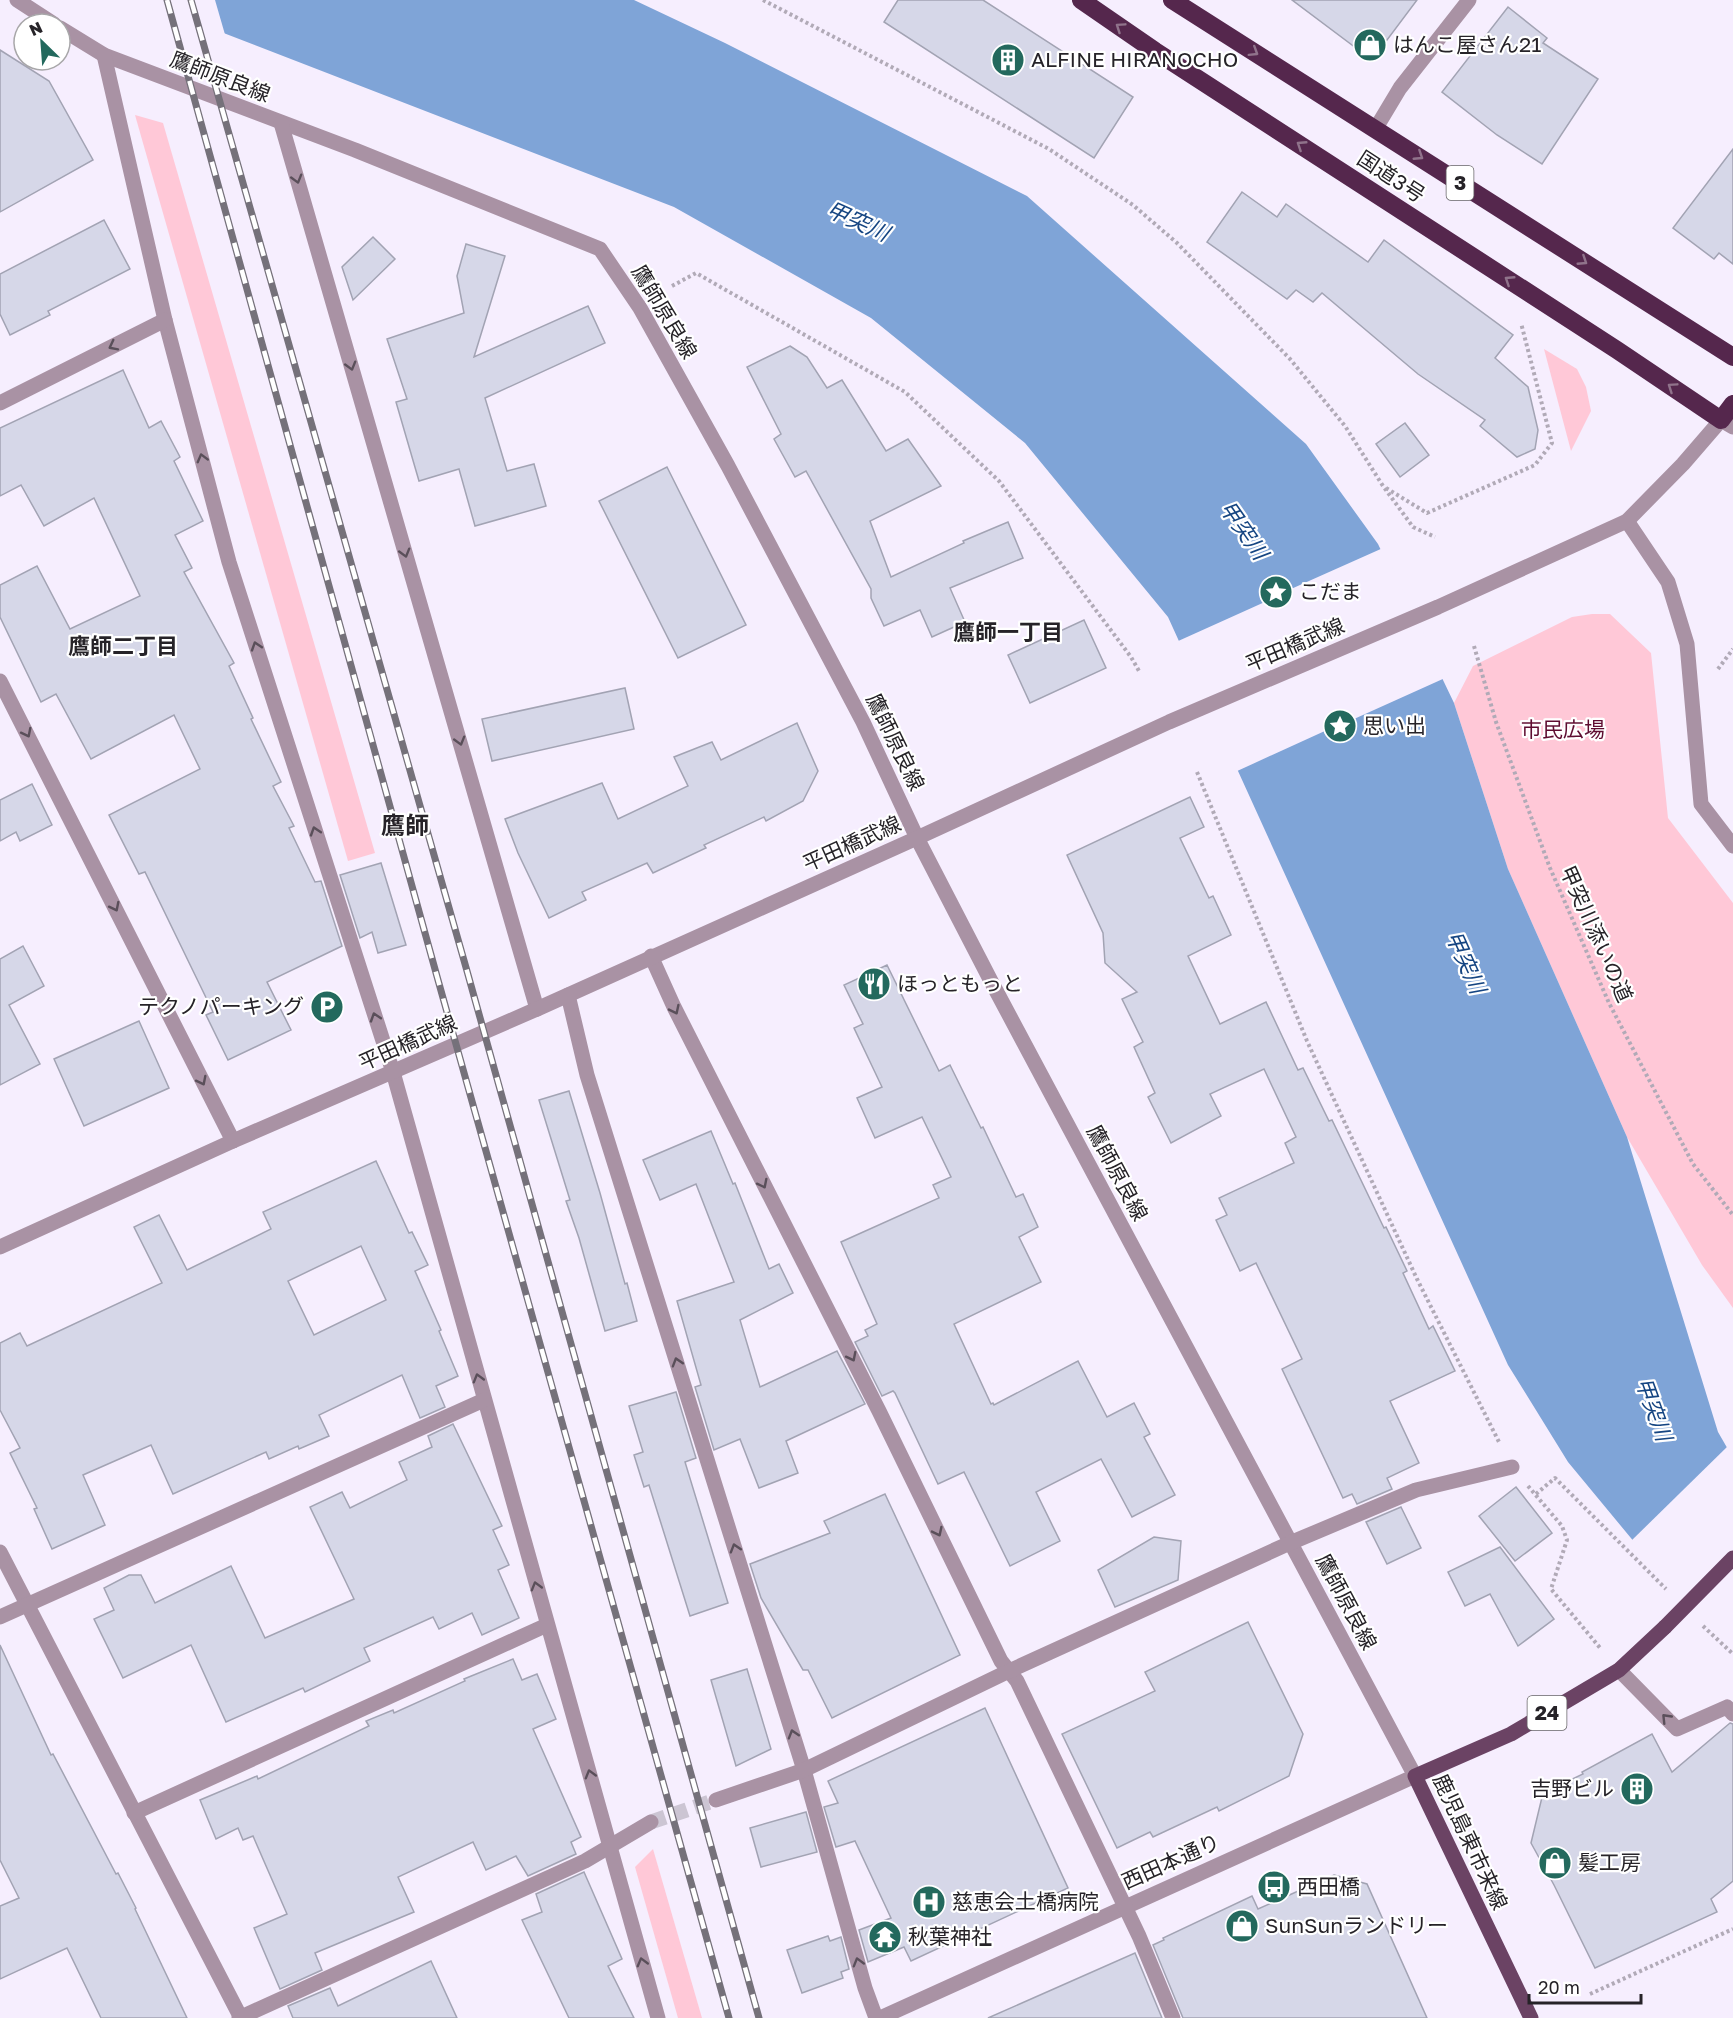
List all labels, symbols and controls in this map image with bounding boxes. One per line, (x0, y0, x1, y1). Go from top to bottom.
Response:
north arrow (12, 12, 72, 72)
text: N (26, 17, 45, 40)
one-way arrow (1116, 23, 1127, 34)
shop icon: はんこ屋さん21 (1352, 27, 1388, 63)
place label: はんこ屋さん21 (1393, 31, 1541, 57)
building icon: ALFINE HIRANOCHO (990, 42, 1026, 78)
one-way arrow (1248, 44, 1258, 56)
street label: 鷹師原良線 (167, 45, 274, 107)
place label: ALFINE HIRANOCHO (1031, 46, 1238, 72)
one-way arrow (1296, 142, 1307, 153)
street label: 国道3号 (1353, 145, 1430, 208)
one-way arrow (1412, 149, 1423, 160)
road number: 3 (1446, 166, 1474, 200)
one-way arrow (290, 173, 302, 184)
water label: 甲突川 (823, 195, 896, 247)
one-way arrow (1577, 254, 1587, 266)
street label: 鷹師原良線 (627, 260, 703, 363)
one-way arrow (1505, 276, 1515, 288)
one-way arrow (109, 339, 119, 350)
one-way arrow (344, 360, 356, 371)
one-way arrow (1668, 383, 1679, 394)
one-way arrow (197, 453, 209, 464)
water label: 甲突川 (1214, 495, 1276, 566)
one-way arrow (398, 548, 411, 558)
place icon: こだま (1258, 574, 1294, 610)
place label: こだま (1299, 578, 1362, 604)
street label: 平田橋武線 (1241, 612, 1348, 677)
district label: 鷹師一丁目 (953, 618, 1063, 645)
district label: 鷹師二丁目 (68, 632, 178, 659)
one-way arrow (251, 641, 263, 652)
street label: 鷹師原良線 (861, 689, 931, 794)
place icon: 思い出 (1322, 708, 1358, 744)
place label: 思い出 (1363, 712, 1426, 738)
park label: 市民広場 (1521, 716, 1605, 742)
one-way arrow (20, 726, 31, 737)
one-way arrow (452, 736, 465, 746)
district label: 鷹師 (381, 810, 429, 839)
street label: 平田橋武線 (798, 810, 905, 876)
one-way arrow (310, 826, 322, 837)
street label: 甲突川添いの道 (1555, 861, 1639, 1006)
one-way arrow (107, 900, 119, 911)
water label: 甲突川 (1441, 926, 1493, 999)
restaurant icon: ほっともっと (856, 966, 892, 1002)
place label: ほっともっと (897, 970, 1023, 996)
parking icon: テクノパーキング (309, 989, 345, 1025)
place label: テクノパーキング (138, 993, 304, 1019)
one-way arrow (668, 1003, 680, 1014)
street label: 平田橋武線 (354, 1009, 461, 1075)
one-way arrow (370, 1012, 382, 1023)
one-way arrow (195, 1075, 207, 1086)
street label: 鷹師原良線 (1082, 1120, 1154, 1225)
one-way arrow (756, 1177, 768, 1188)
one-way arrow (844, 1351, 856, 1362)
one-way arrow (672, 1357, 684, 1368)
one-way arrow (473, 1373, 485, 1384)
water label: 甲突川 (1630, 1373, 1679, 1446)
one-way arrow (931, 1526, 943, 1537)
one-way arrow (730, 1543, 742, 1554)
street label: 鷹師原良線 (1311, 1549, 1383, 1654)
one-way arrow (531, 1581, 543, 1592)
road number: 24 (1528, 1696, 1566, 1730)
one-way arrow (1663, 1714, 1674, 1725)
one-way arrow (788, 1729, 800, 1740)
one-way arrow (585, 1769, 597, 1780)
street label: 鹿児島東市来線 (1428, 1769, 1514, 1914)
building icon: 吉野ビル (1619, 1771, 1655, 1807)
place label: 吉野ビル (1530, 1775, 1614, 1801)
street label: 西田本通り (1117, 1828, 1224, 1894)
shop icon: 髪工房 (1537, 1845, 1573, 1881)
place label: 髪工房 (1578, 1849, 1641, 1875)
bus stop icon: 西田橋 (1256, 1869, 1292, 1905)
place label: 西田橋 (1297, 1873, 1360, 1899)
hospital icon: 慈恵会土橋病院 (911, 1884, 947, 1920)
place label: 慈恵会土橋病院 (952, 1888, 1099, 1914)
shop icon: SunSunランドリー (1224, 1908, 1260, 1944)
place label: SunSunランドリー (1265, 1912, 1448, 1938)
temple icon: 秋葉神社 (867, 1919, 903, 1955)
place label: 秋葉神社 (908, 1923, 992, 1949)
one-way arrow (637, 1957, 650, 1967)
one-way arrow (853, 1957, 865, 1968)
scale bar (1529, 1967, 1642, 2005)
text: 20 m (1538, 1976, 1580, 1998)

